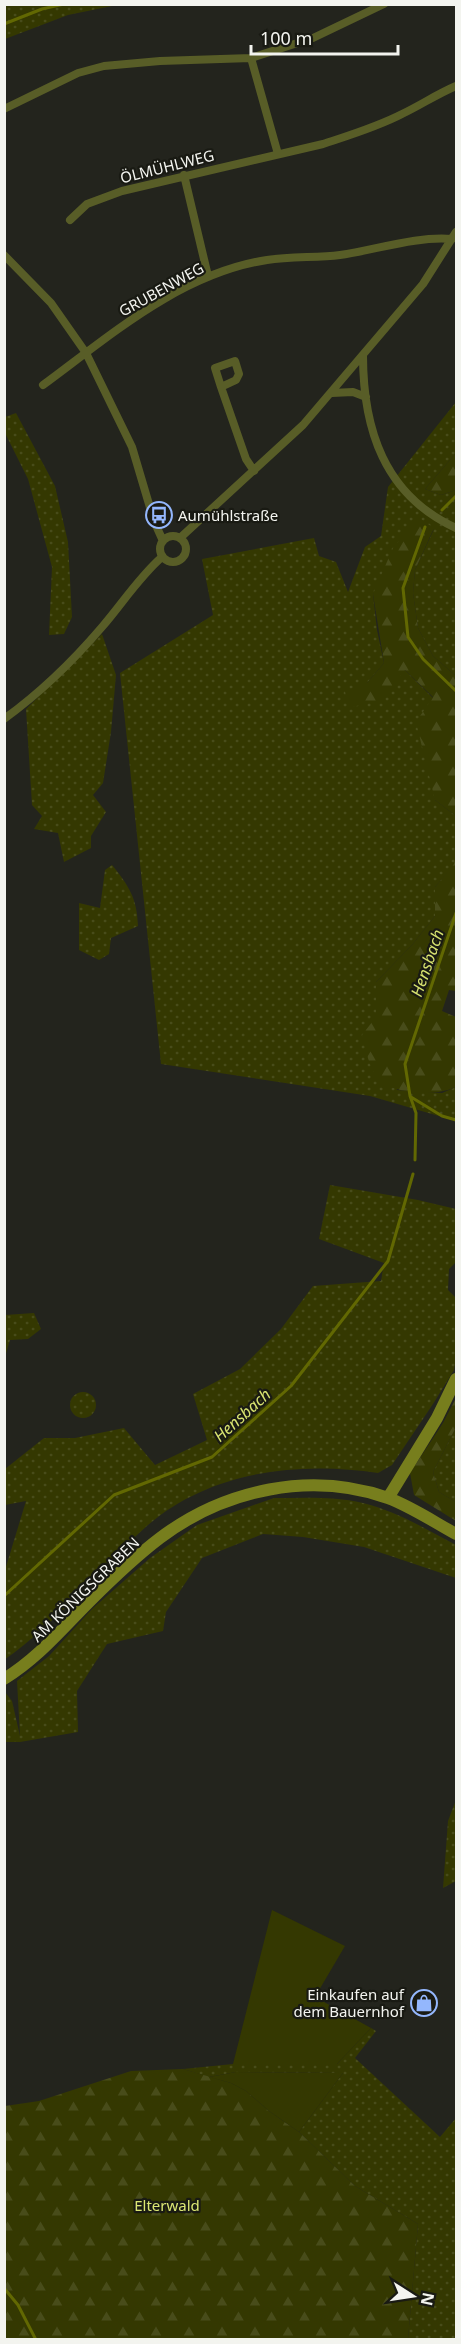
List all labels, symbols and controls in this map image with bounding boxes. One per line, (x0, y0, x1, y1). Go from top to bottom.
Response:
scale bar (251, 18, 398, 56)
text: 100 m (260, 26, 312, 50)
street label: ÖLMÜHLWEG (118, 145, 216, 187)
street label: GRUBENWEG (115, 257, 207, 321)
bus stop icon: Aumühlstraße (144, 500, 174, 530)
place label: Aumühlstraße (178, 505, 278, 525)
water label: Hensbach (405, 926, 449, 1000)
water label: Hensbach (209, 1383, 275, 1447)
street label: AM KÖNIGSGRABEN (27, 1532, 143, 1646)
place label: Einkaufen auf dem Bauernhof (294, 1984, 405, 2021)
shop icon: Einkaufen auf dem Bauernhof (409, 1988, 439, 2018)
park label: Elterwald (134, 2195, 200, 2215)
north arrow (383, 2266, 443, 2326)
text: N (416, 2290, 440, 2308)

